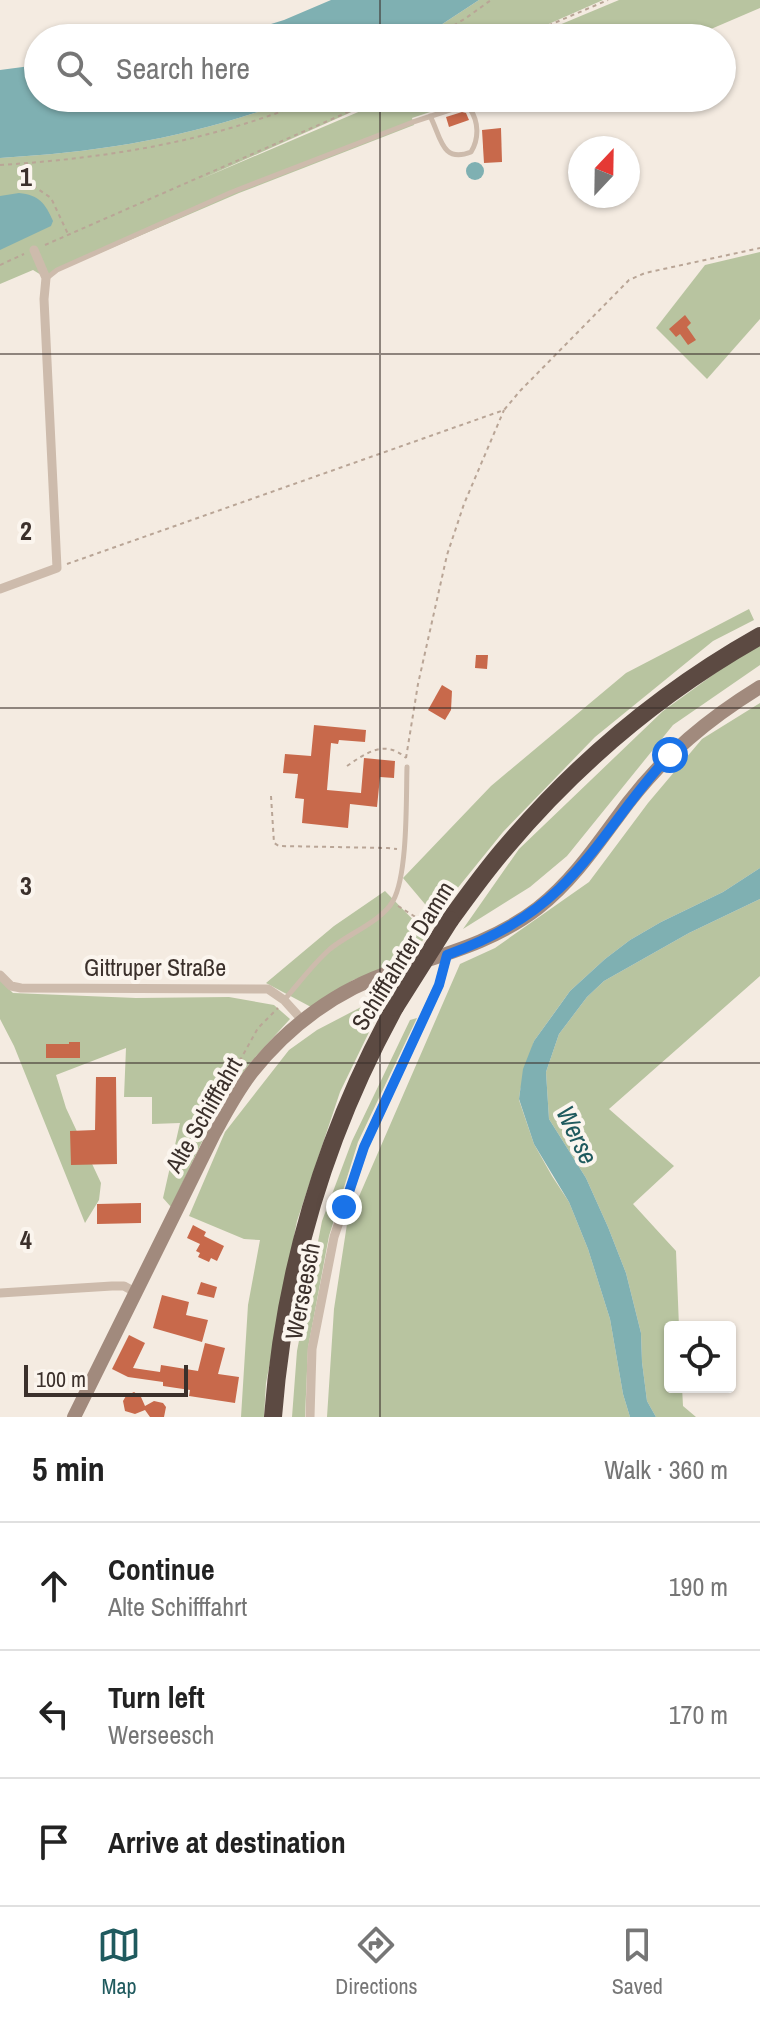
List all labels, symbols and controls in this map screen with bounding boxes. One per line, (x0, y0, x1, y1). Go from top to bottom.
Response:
search box (24, 24, 736, 112)
icon: search (52, 46, 96, 90)
text: Search here (116, 48, 250, 88)
north arrow (568, 136, 640, 208)
text: 1 (20, 159, 32, 194)
text: 2 (20, 513, 32, 548)
route start (652, 737, 688, 773)
text: 3 (20, 868, 32, 903)
street label: Schifffahrter Damm (344, 875, 461, 1036)
street label: Gittruper Straße (84, 951, 226, 983)
street label: Alte Schifffahrt (157, 1050, 249, 1179)
water label: Werse (548, 1100, 607, 1170)
route end (326, 1189, 362, 1225)
text: 4 (20, 1222, 32, 1257)
street label: Werseesch (277, 1240, 327, 1342)
map controls (664, 1321, 736, 1393)
button: locate (664, 1321, 736, 1393)
scale bar (24, 1361, 188, 1397)
text: 100 m (36, 1364, 86, 1394)
text: 5 min (32, 1446, 105, 1492)
text: Walk · 360 m (604, 1452, 728, 1487)
text: Continue (108, 1549, 215, 1589)
icon: ahead (32, 1564, 76, 1608)
text: 190 m (669, 1569, 728, 1604)
text: Alte Schifffahrt (108, 1589, 247, 1624)
text: Turn left (108, 1677, 205, 1717)
icon: left (32, 1692, 76, 1736)
text: 170 m (669, 1697, 728, 1732)
text: Werseesch (108, 1717, 214, 1752)
icon: arrive (32, 1820, 76, 1864)
text: Arrive at destination (108, 1822, 346, 1862)
tab: Map (97, 1923, 141, 2001)
tab: Directions (335, 1923, 418, 2001)
tab: Saved (612, 1923, 663, 2001)

